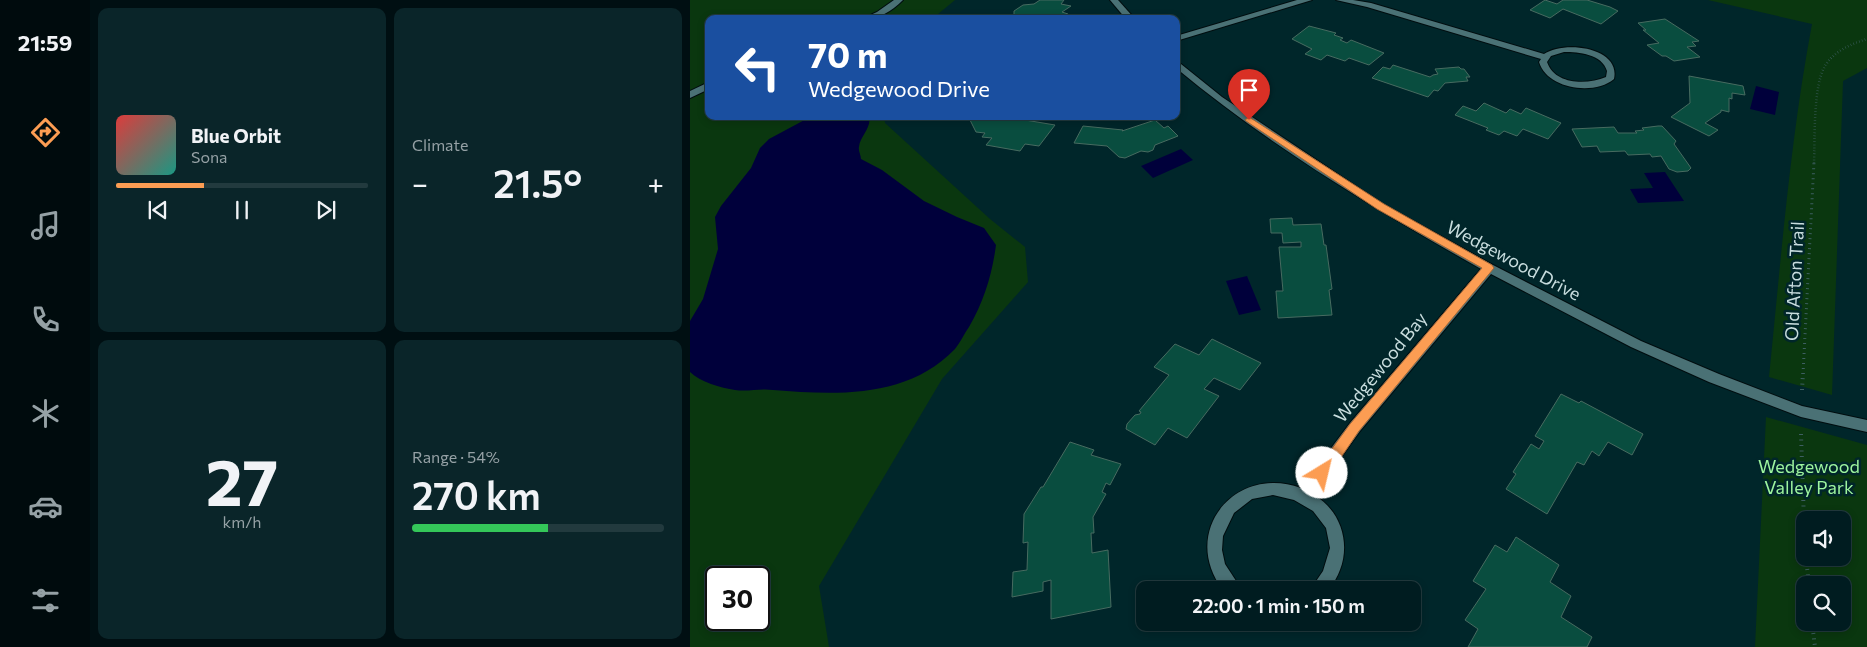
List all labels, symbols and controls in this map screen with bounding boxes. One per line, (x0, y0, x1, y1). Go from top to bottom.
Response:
text: 21:59 (18, 29, 72, 56)
text: 70 m (808, 32, 888, 75)
icon: left (725, 35, 790, 100)
pin (1228, 69, 1270, 120)
text: Wedgewood Drive (808, 75, 990, 102)
icon: arrive (1235, 76, 1263, 104)
icon: directions (28, 115, 63, 150)
text: Blue Orbit (191, 124, 281, 147)
text: Climate (412, 135, 468, 154)
text: Sona (191, 147, 227, 166)
text: 21.5° (493, 159, 582, 206)
text: − (412, 166, 428, 200)
text: + (648, 166, 664, 200)
icon: previous (144, 196, 172, 224)
icon: pause (228, 196, 256, 224)
icon: next (312, 196, 340, 224)
icon: music (28, 208, 63, 243)
street label: Wedgewood Drive (1443, 215, 1585, 305)
street label: Old Afton Trail (1780, 221, 1808, 341)
icon: phone (28, 302, 63, 337)
street label: Wedgewood Bay (1329, 307, 1431, 427)
icon: climate (28, 396, 63, 431)
text: 27 (206, 440, 278, 519)
position arrow (1295, 446, 1347, 498)
text: Range · 54% (412, 447, 500, 466)
park label: Wedgewood Valley Park (1758, 455, 1860, 498)
text: 270 km (412, 471, 541, 518)
icon: car (28, 489, 63, 524)
map controls (1796, 511, 1851, 631)
button: sound (1796, 511, 1851, 566)
text: km/h (223, 512, 261, 531)
speed limit sign: 30 (705, 566, 770, 631)
button: search (1796, 576, 1851, 631)
icon: filters (28, 583, 63, 618)
text: 22:00 · 1 min · 150 m (1192, 594, 1365, 617)

